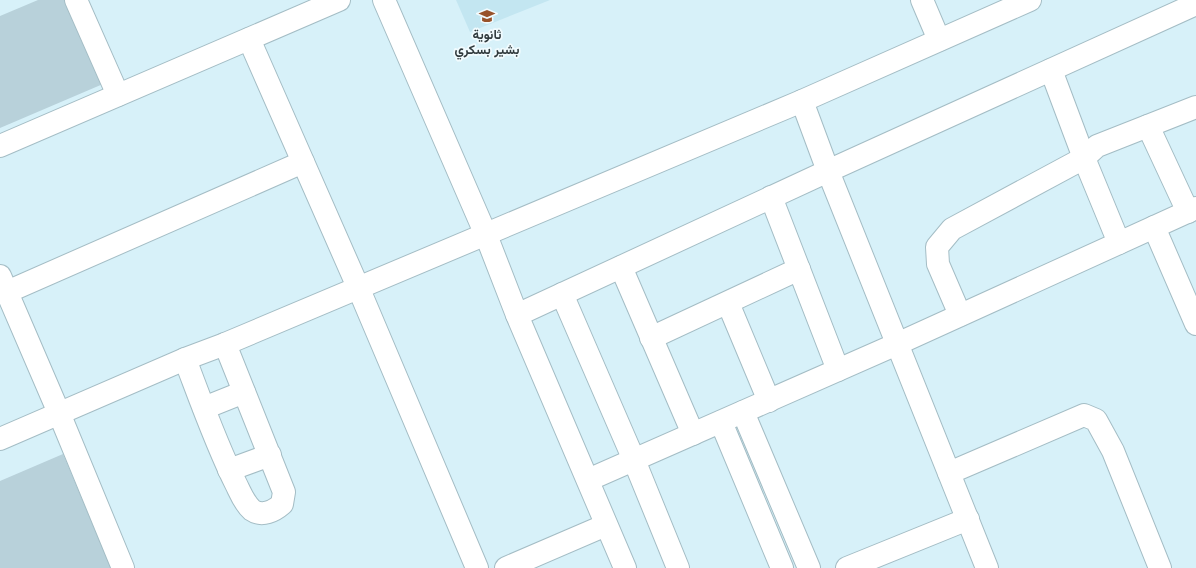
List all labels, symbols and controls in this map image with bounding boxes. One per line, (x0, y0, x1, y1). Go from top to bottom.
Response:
school or university icon: ثانوية بشير بسكري (478, 7, 496, 25)
place label: ثانوية بشير بسكري (454, 26, 520, 60)

